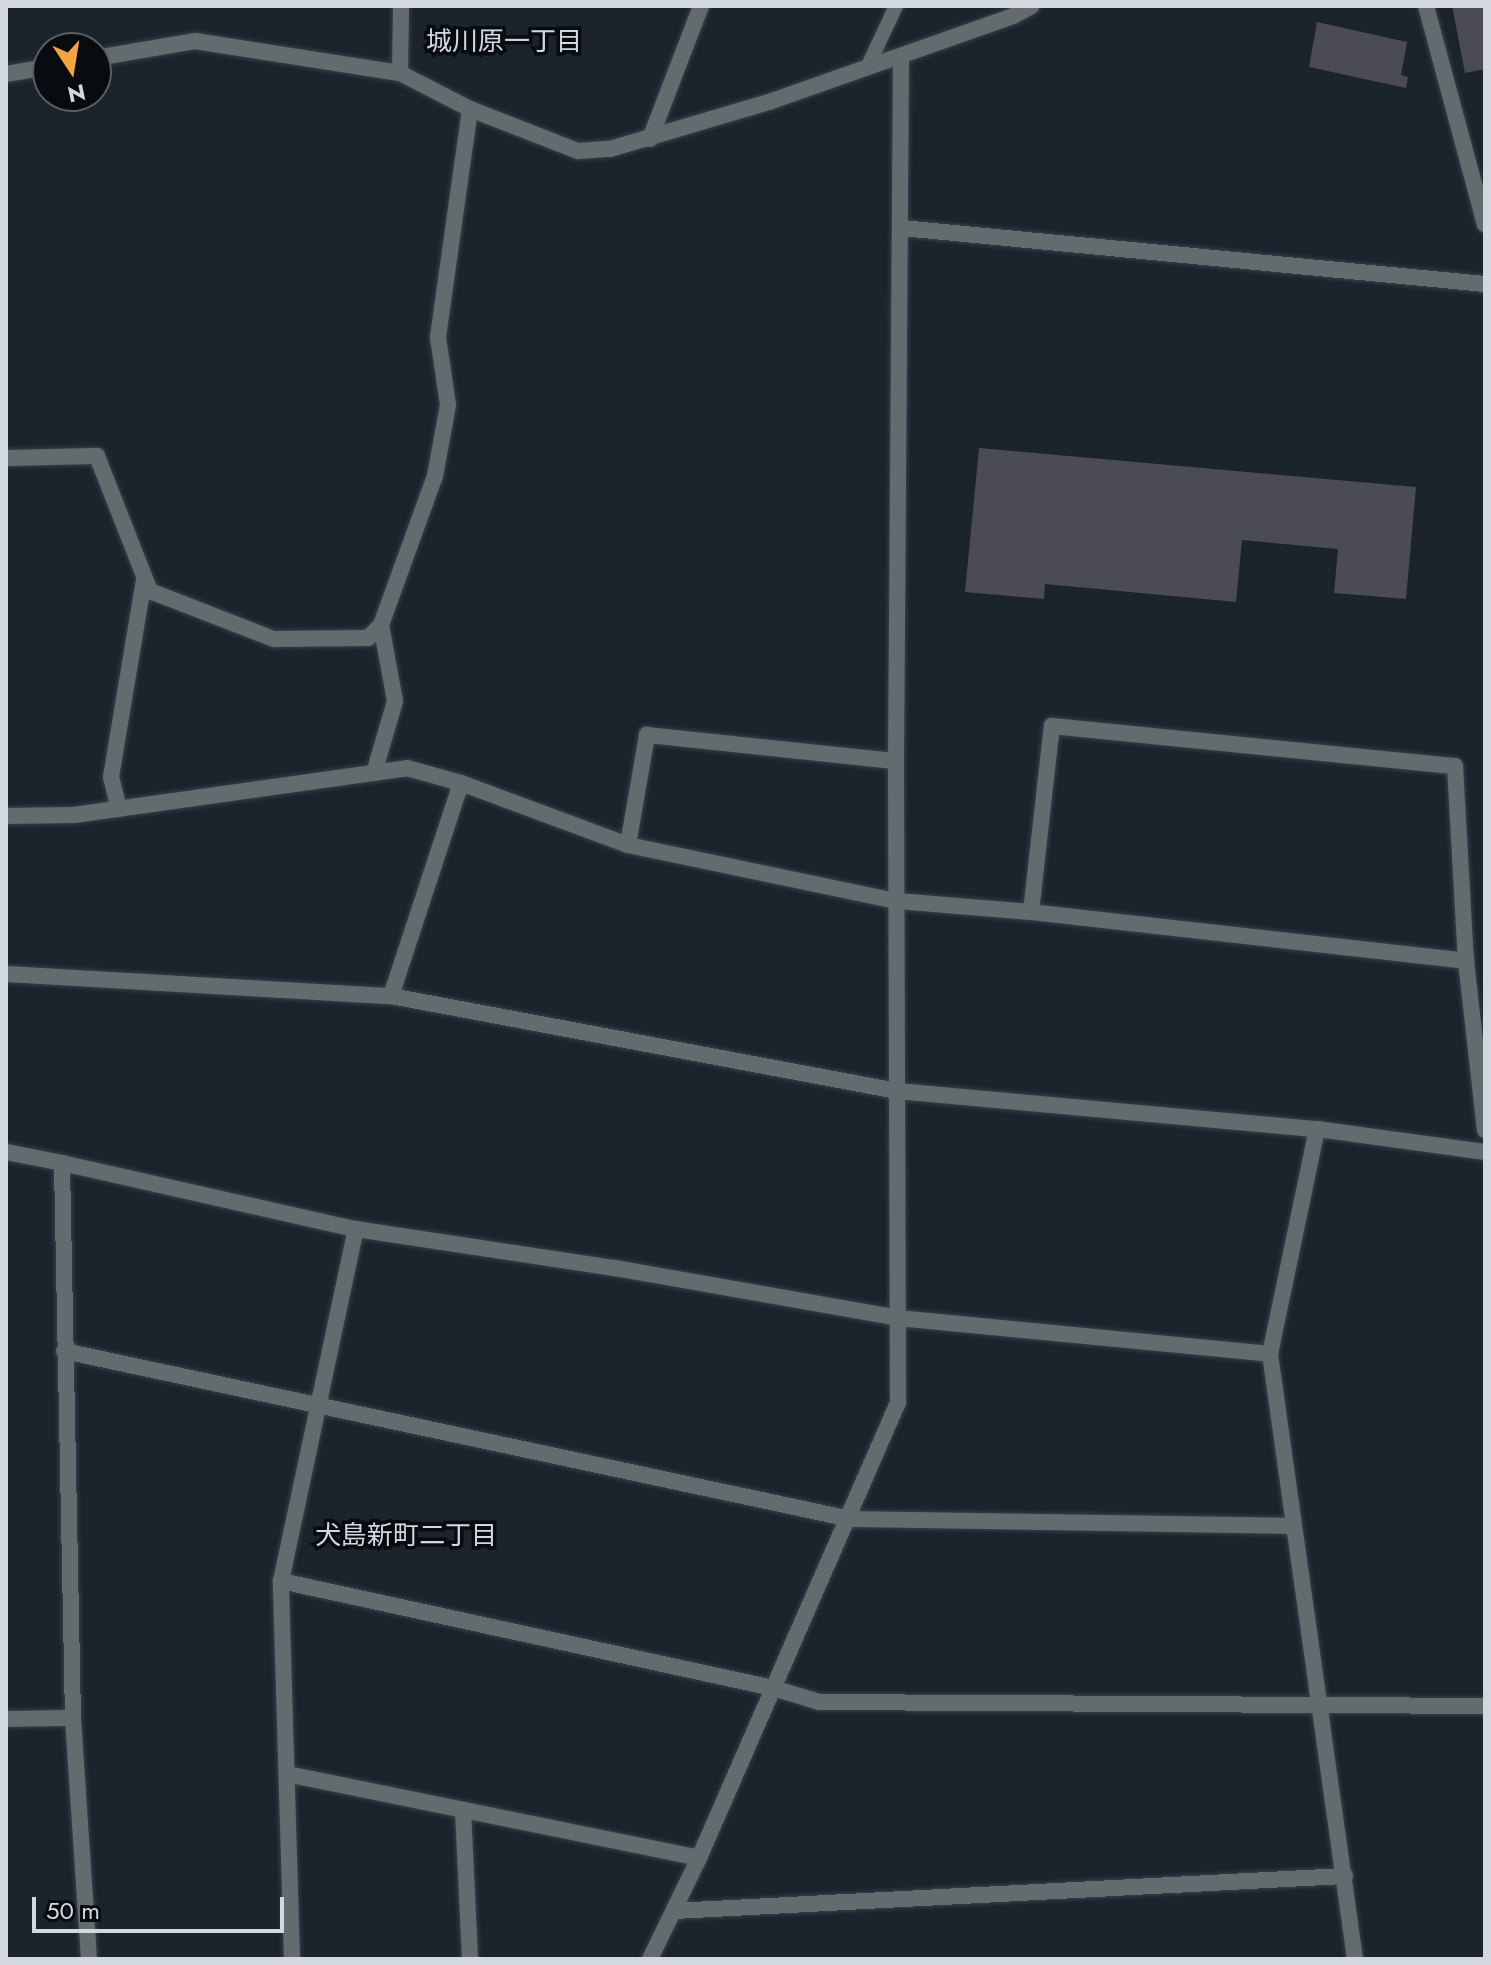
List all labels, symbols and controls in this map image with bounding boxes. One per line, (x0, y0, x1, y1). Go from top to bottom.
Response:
district label: 城川原一丁目 (426, 26, 582, 58)
north arrow (32, 32, 112, 112)
text: N (65, 76, 88, 111)
district label: 犬島新町二丁目 (315, 1520, 497, 1552)
scale bar (36, 1881, 288, 1931)
text: 50 m (46, 1893, 100, 1928)

